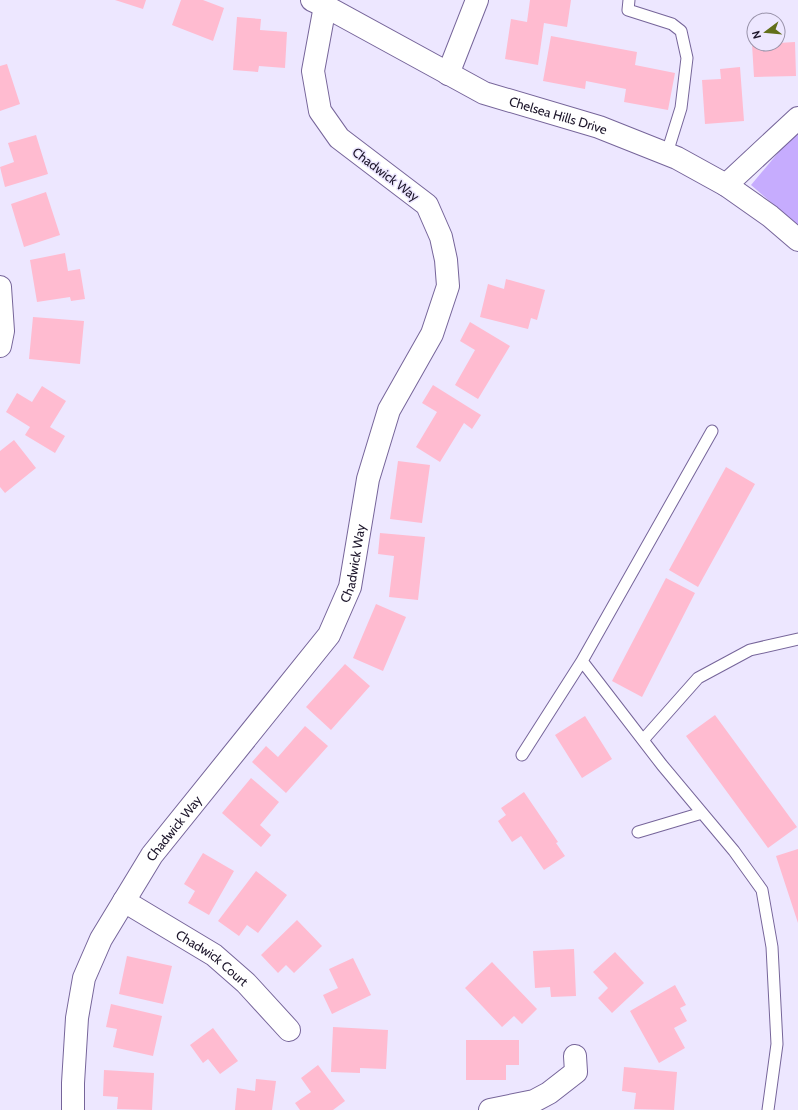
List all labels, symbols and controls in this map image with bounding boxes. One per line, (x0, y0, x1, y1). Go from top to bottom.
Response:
north arrow (746, 12, 786, 52)
text: N (749, 29, 764, 40)
street label: Chelsea Hills Drive (507, 93, 610, 138)
street label: Chadwick Way (349, 144, 423, 205)
street label: Chadwick Way (336, 523, 368, 605)
street label: Chadwick Way (142, 792, 205, 864)
street label: Chadwick Court (173, 926, 252, 990)

